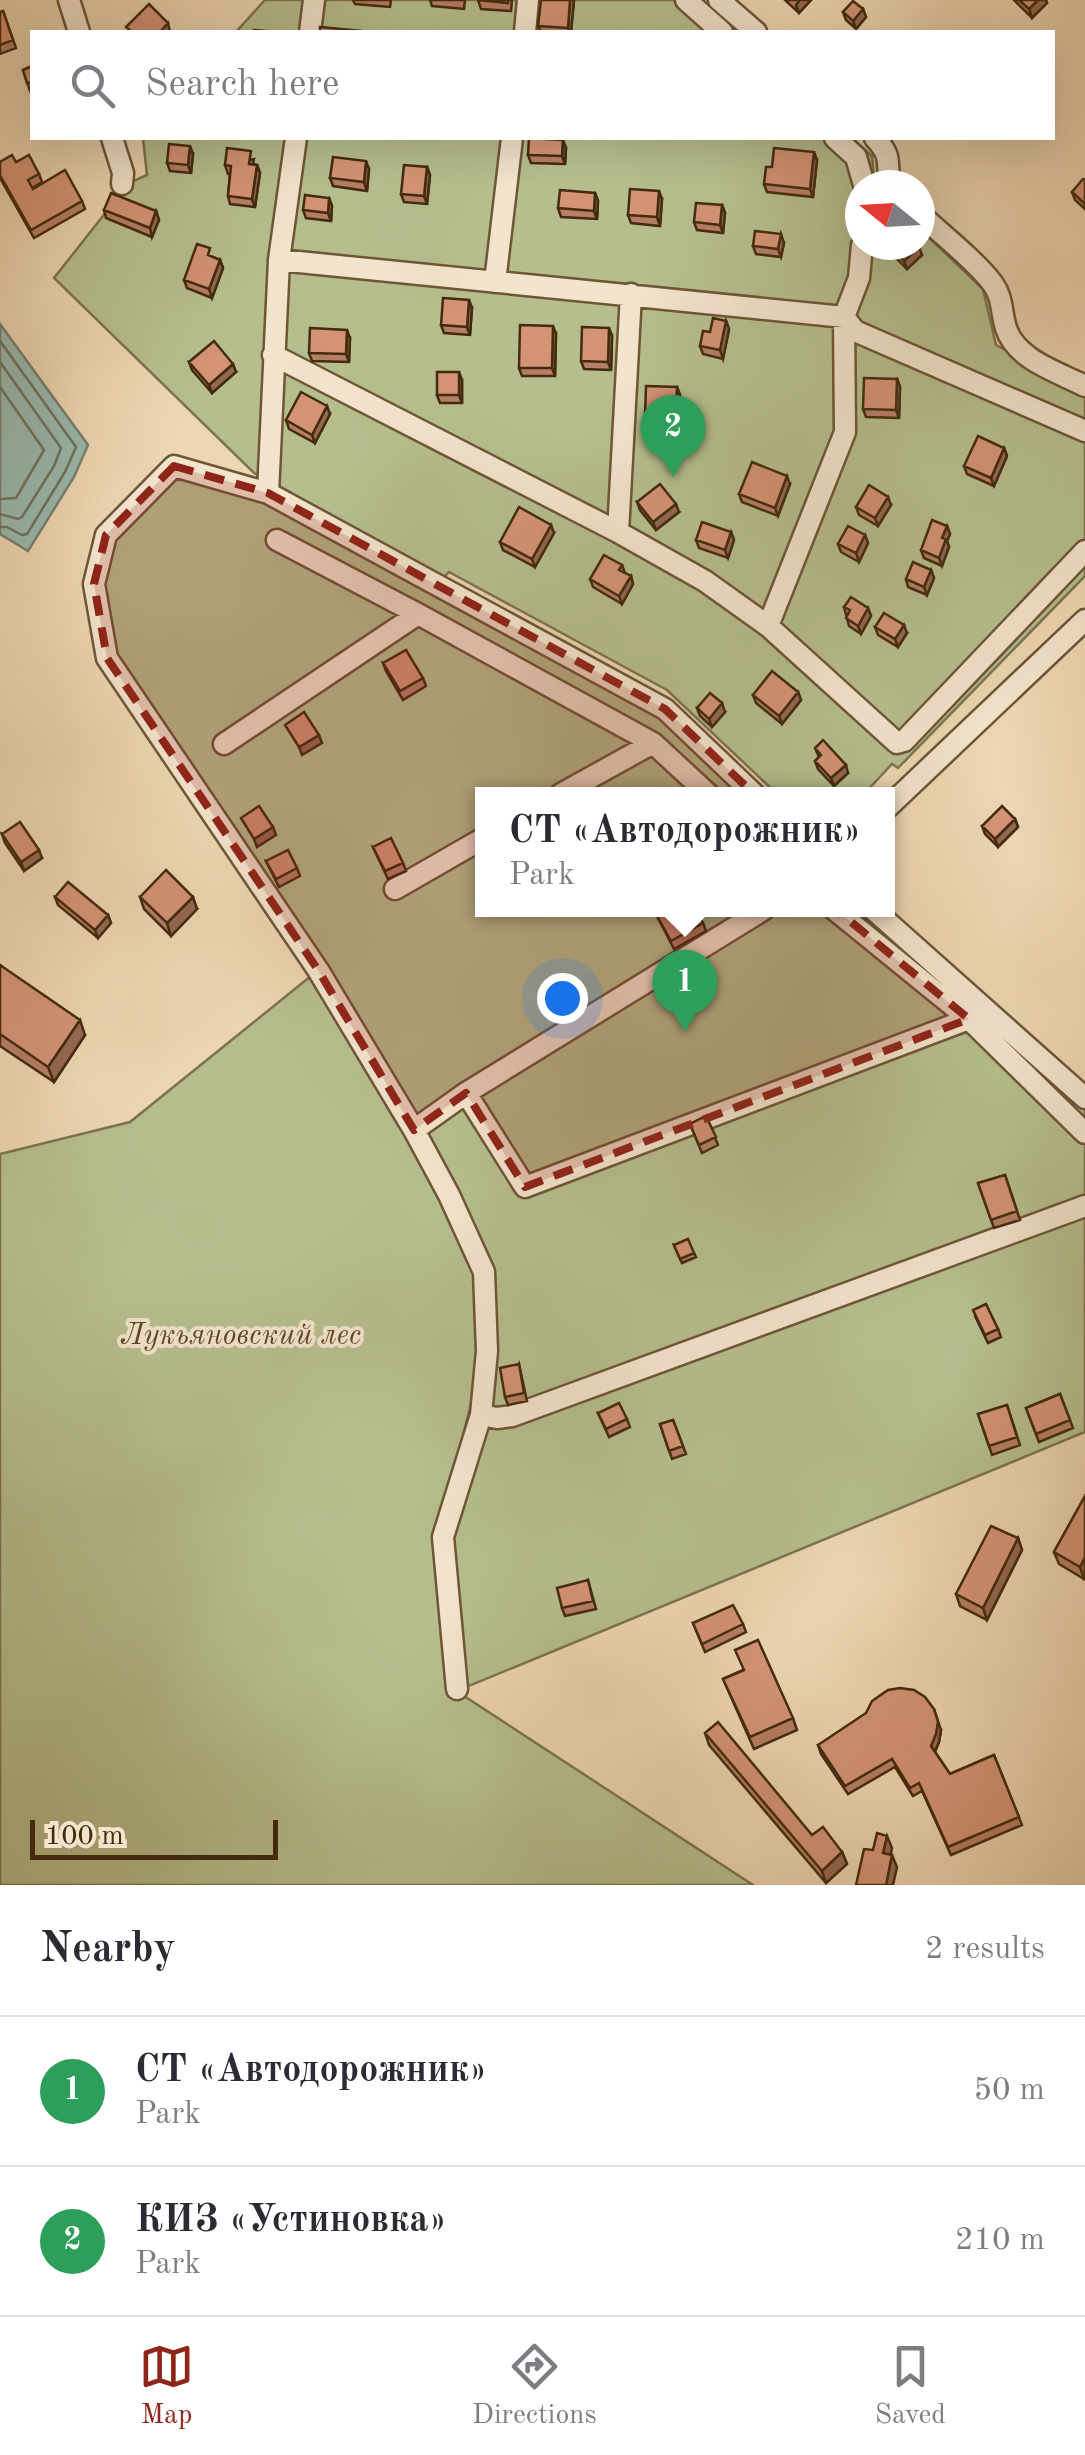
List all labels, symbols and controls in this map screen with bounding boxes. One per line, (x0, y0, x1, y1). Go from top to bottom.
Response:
search box (30, 30, 1055, 140)
icon: search (65, 58, 120, 113)
text: Search here (145, 66, 340, 104)
north arrow (845, 170, 935, 260)
pin: 2 (640, 394, 706, 477)
popup (475, 787, 895, 917)
text: СТ «Автодорожник» (509, 813, 861, 851)
text: Park (509, 860, 575, 892)
pin: 1 (652, 950, 718, 1032)
your location (537, 973, 588, 1024)
park label: Лукьяновский лес (120, 1321, 362, 1351)
scale bar (30, 1815, 278, 1860)
text: 100 m (45, 1823, 124, 1851)
text: Nearby (40, 1929, 176, 1971)
text: 2 results (925, 1934, 1045, 1966)
text: СТ «Автодорожник» (135, 2052, 487, 2090)
text: 1 (63, 2075, 82, 2107)
text: 50 m (974, 2075, 1045, 2107)
text: Park (135, 2099, 201, 2131)
text: КИЗ «Устиновка» (135, 2202, 447, 2240)
text: 2 (63, 2225, 82, 2257)
text: 210 m (955, 2225, 1045, 2257)
text: Park (135, 2249, 201, 2281)
tab: Map (139, 2339, 194, 2434)
tab: Directions (472, 2339, 597, 2434)
tab: Saved (875, 2339, 946, 2434)

